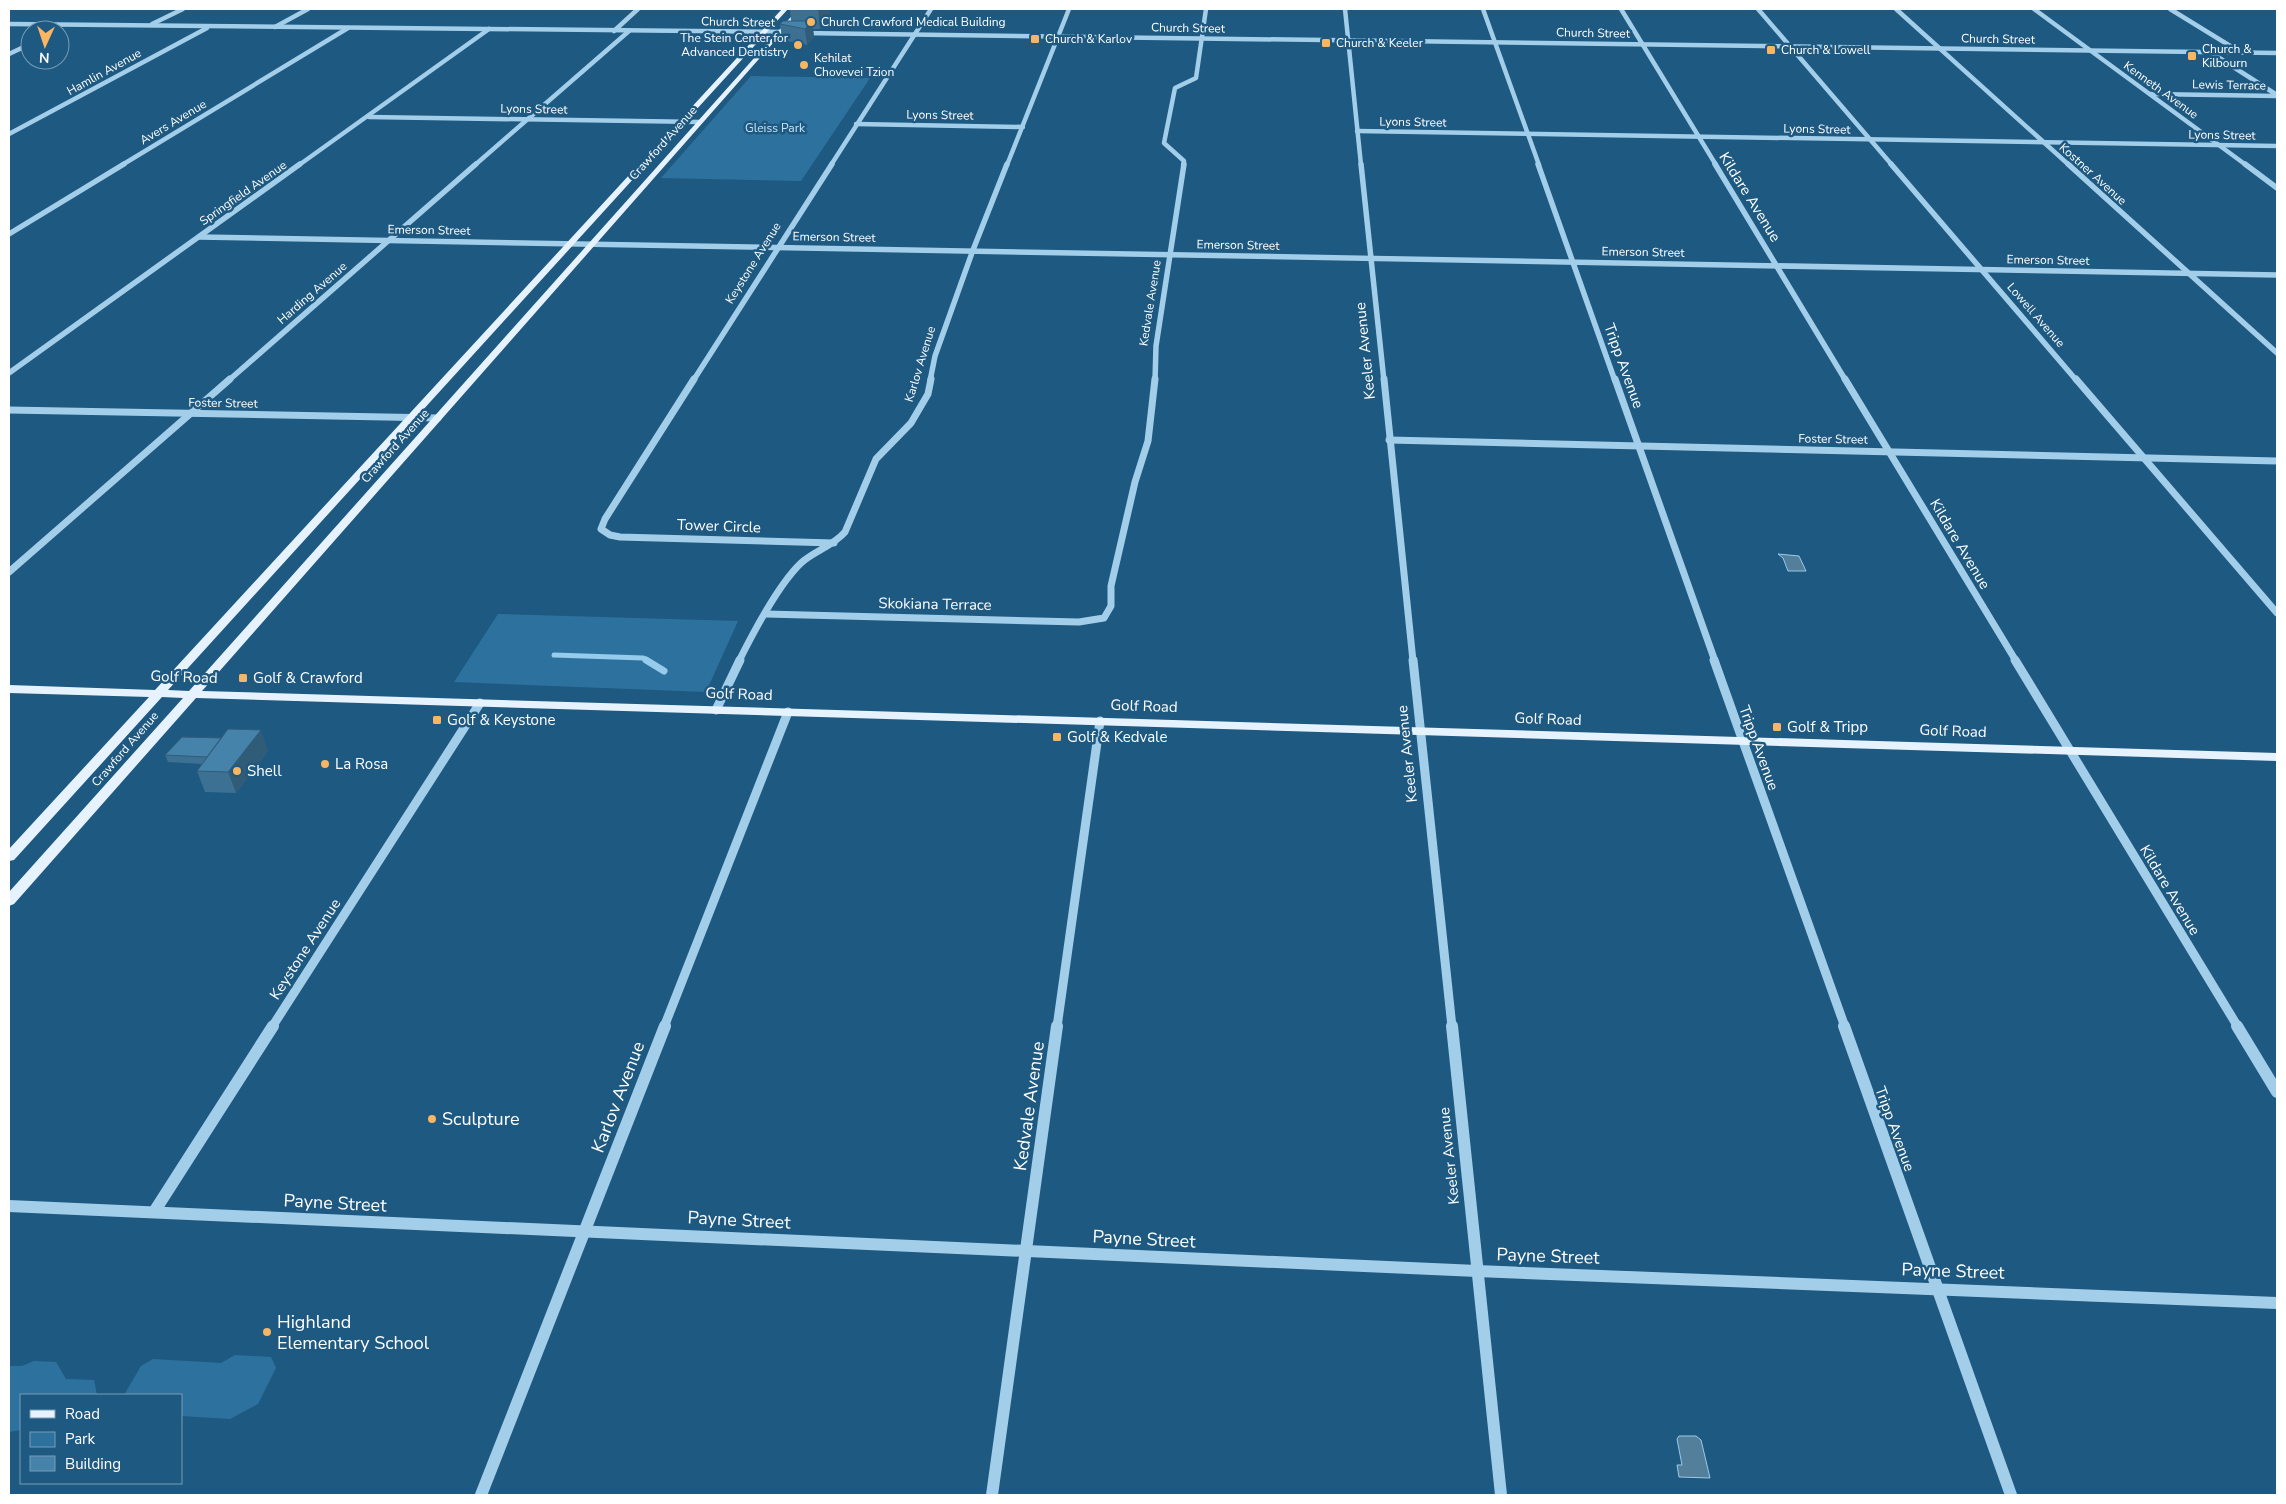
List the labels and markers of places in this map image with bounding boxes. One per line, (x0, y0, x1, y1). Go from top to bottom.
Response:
place label: Church Crawford Medical Building (821, 14, 1006, 30)
marker: Church Crawford Medical Building (805, 16, 817, 28)
place label: The Stein Center for Advanced Dentistry (680, 30, 789, 60)
place label: Church & Karlov (1045, 31, 1133, 47)
marker: Church & Karlov (1029, 33, 1041, 45)
place label: Church & Keeler (1336, 35, 1424, 51)
marker: Church & Keeler (1320, 37, 1332, 49)
marker: The Stein Center for Advanced Dentistry (792, 39, 804, 51)
place label: Church & Kilbourn (2202, 41, 2252, 71)
place label: Church & Lowell (1781, 42, 1871, 58)
marker: Church & Lowell (1765, 44, 1777, 56)
place label: Kehilat Chovevei Tzion (814, 50, 894, 80)
marker: Church & Kilbourn (2186, 50, 2198, 62)
marker: Kehilat Chovevei Tzion (798, 59, 810, 71)
place label: Golf & Crawford (253, 668, 363, 688)
marker: Golf & Crawford (237, 672, 249, 684)
place label: Golf & Keystone (447, 710, 555, 730)
marker: Golf & Keystone (431, 714, 443, 726)
place label: Golf & Tripp (1787, 717, 1868, 737)
marker: Golf & Tripp (1771, 721, 1783, 733)
place label: Golf & Kedvale (1067, 727, 1167, 747)
marker: Golf & Kedvale (1051, 731, 1063, 743)
place label: La Rosa (335, 754, 388, 774)
marker: La Rosa (319, 758, 331, 770)
place label: Shell (247, 761, 282, 781)
marker: Shell (231, 765, 243, 777)
place label: Sculpture (442, 1107, 520, 1131)
marker: Sculpture (426, 1113, 438, 1125)
place label: Highland Elementary School (277, 1310, 430, 1355)
marker: Highland Elementary School (261, 1326, 273, 1338)

